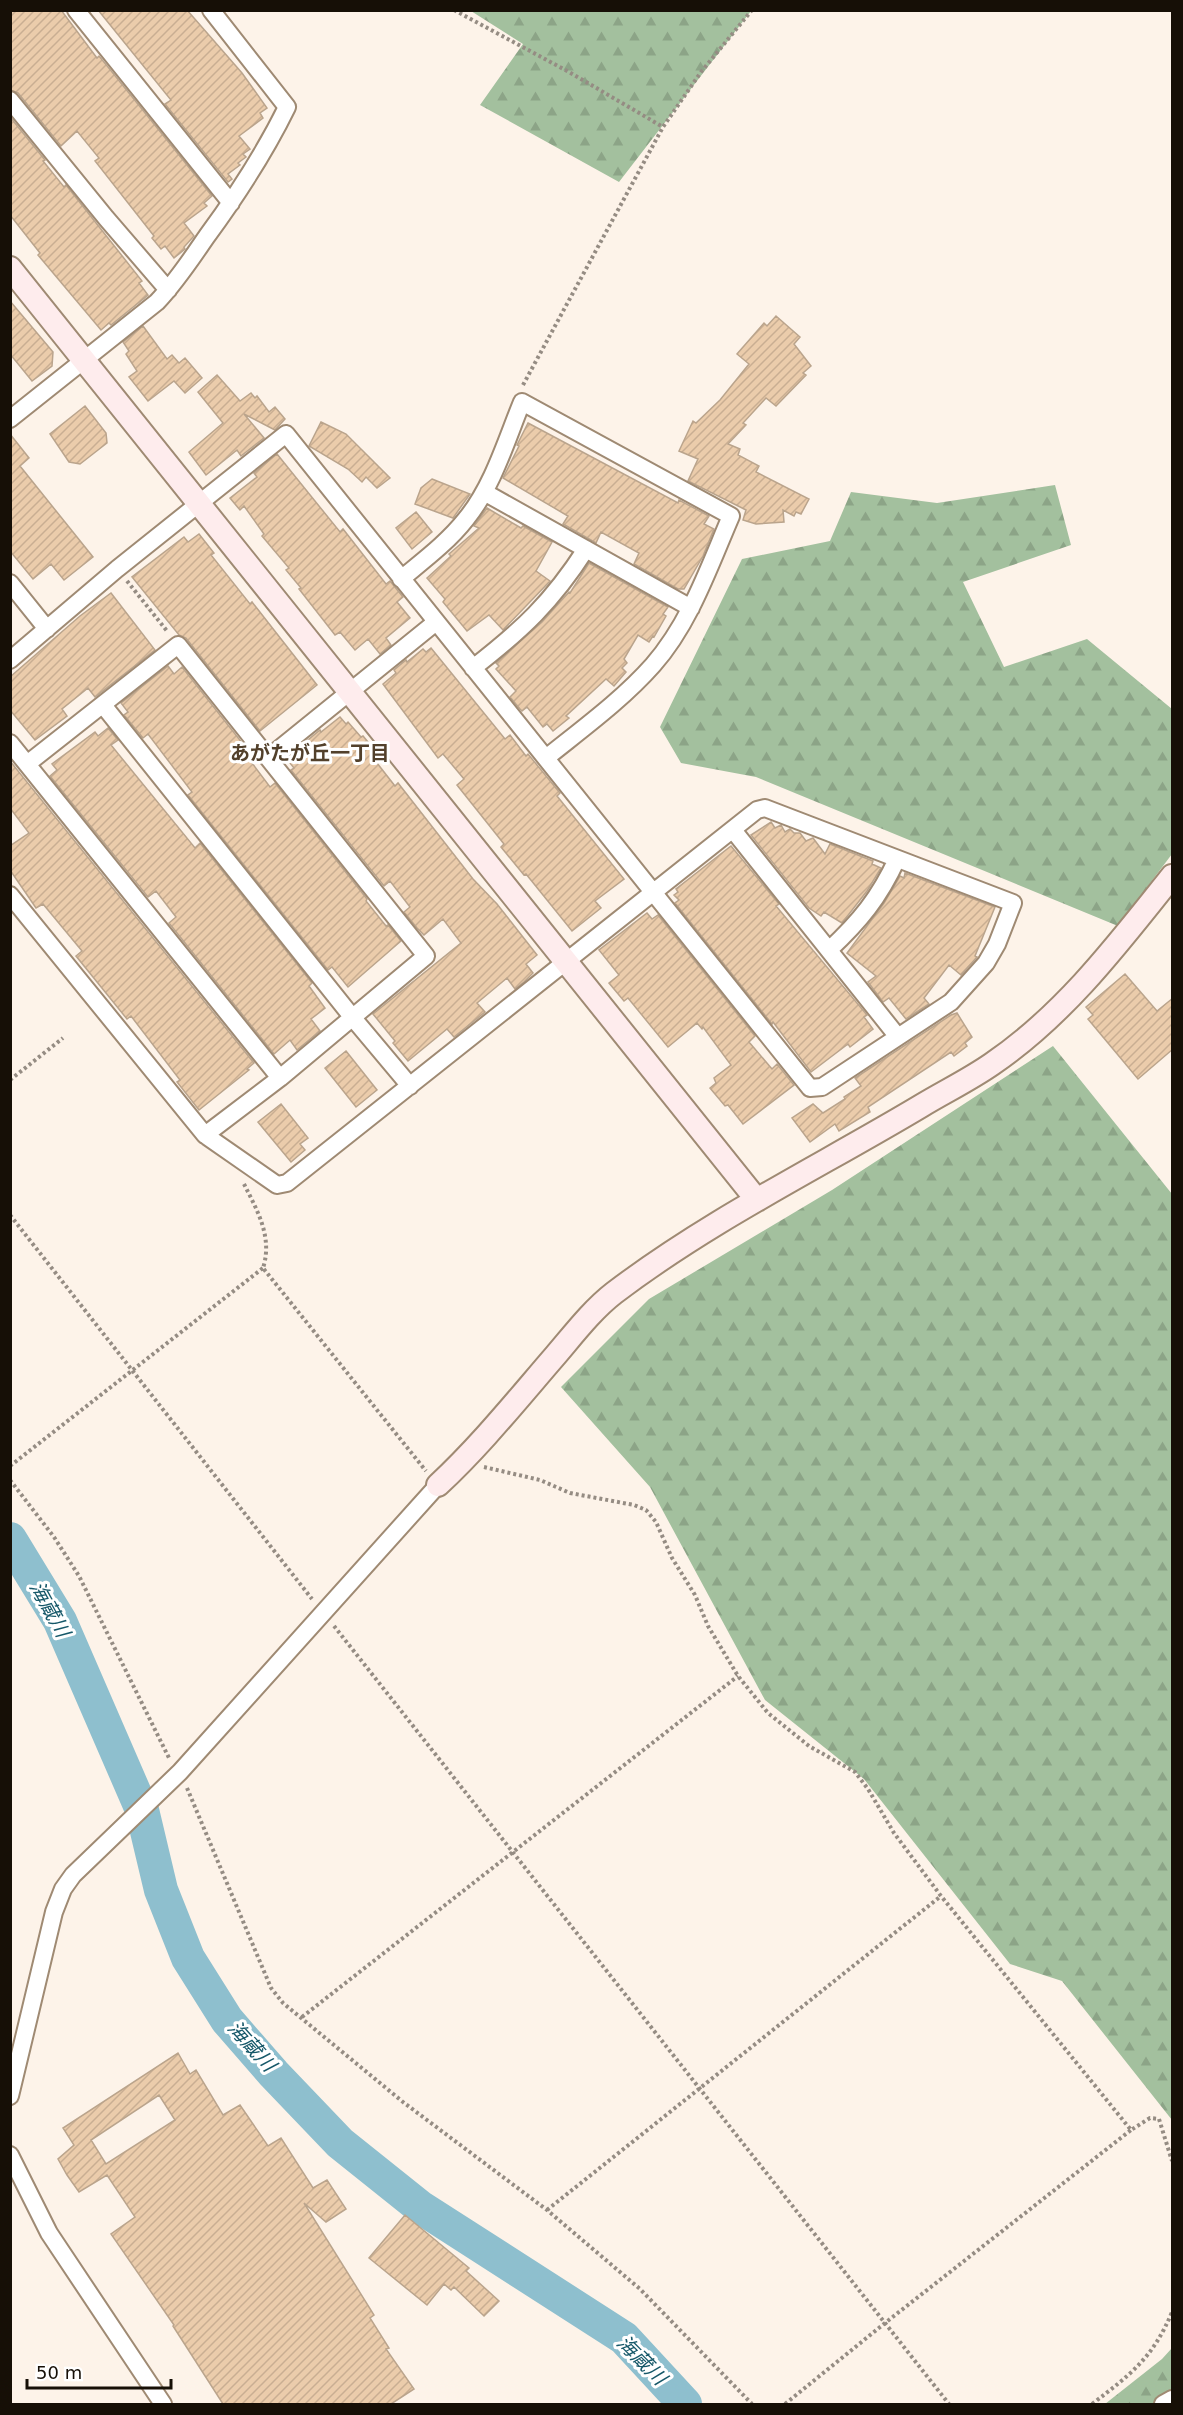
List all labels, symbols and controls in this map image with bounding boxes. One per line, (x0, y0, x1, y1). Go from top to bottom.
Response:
district label: あがたが丘一丁目 (230, 741, 390, 765)
water label: 海蔵川 (25, 1577, 76, 1643)
water label: 海蔵川 (223, 2016, 282, 2078)
water label: 海蔵川 (612, 2330, 673, 2391)
scale bar (27, 2352, 171, 2390)
text: 50 m (36, 2362, 82, 2383)

